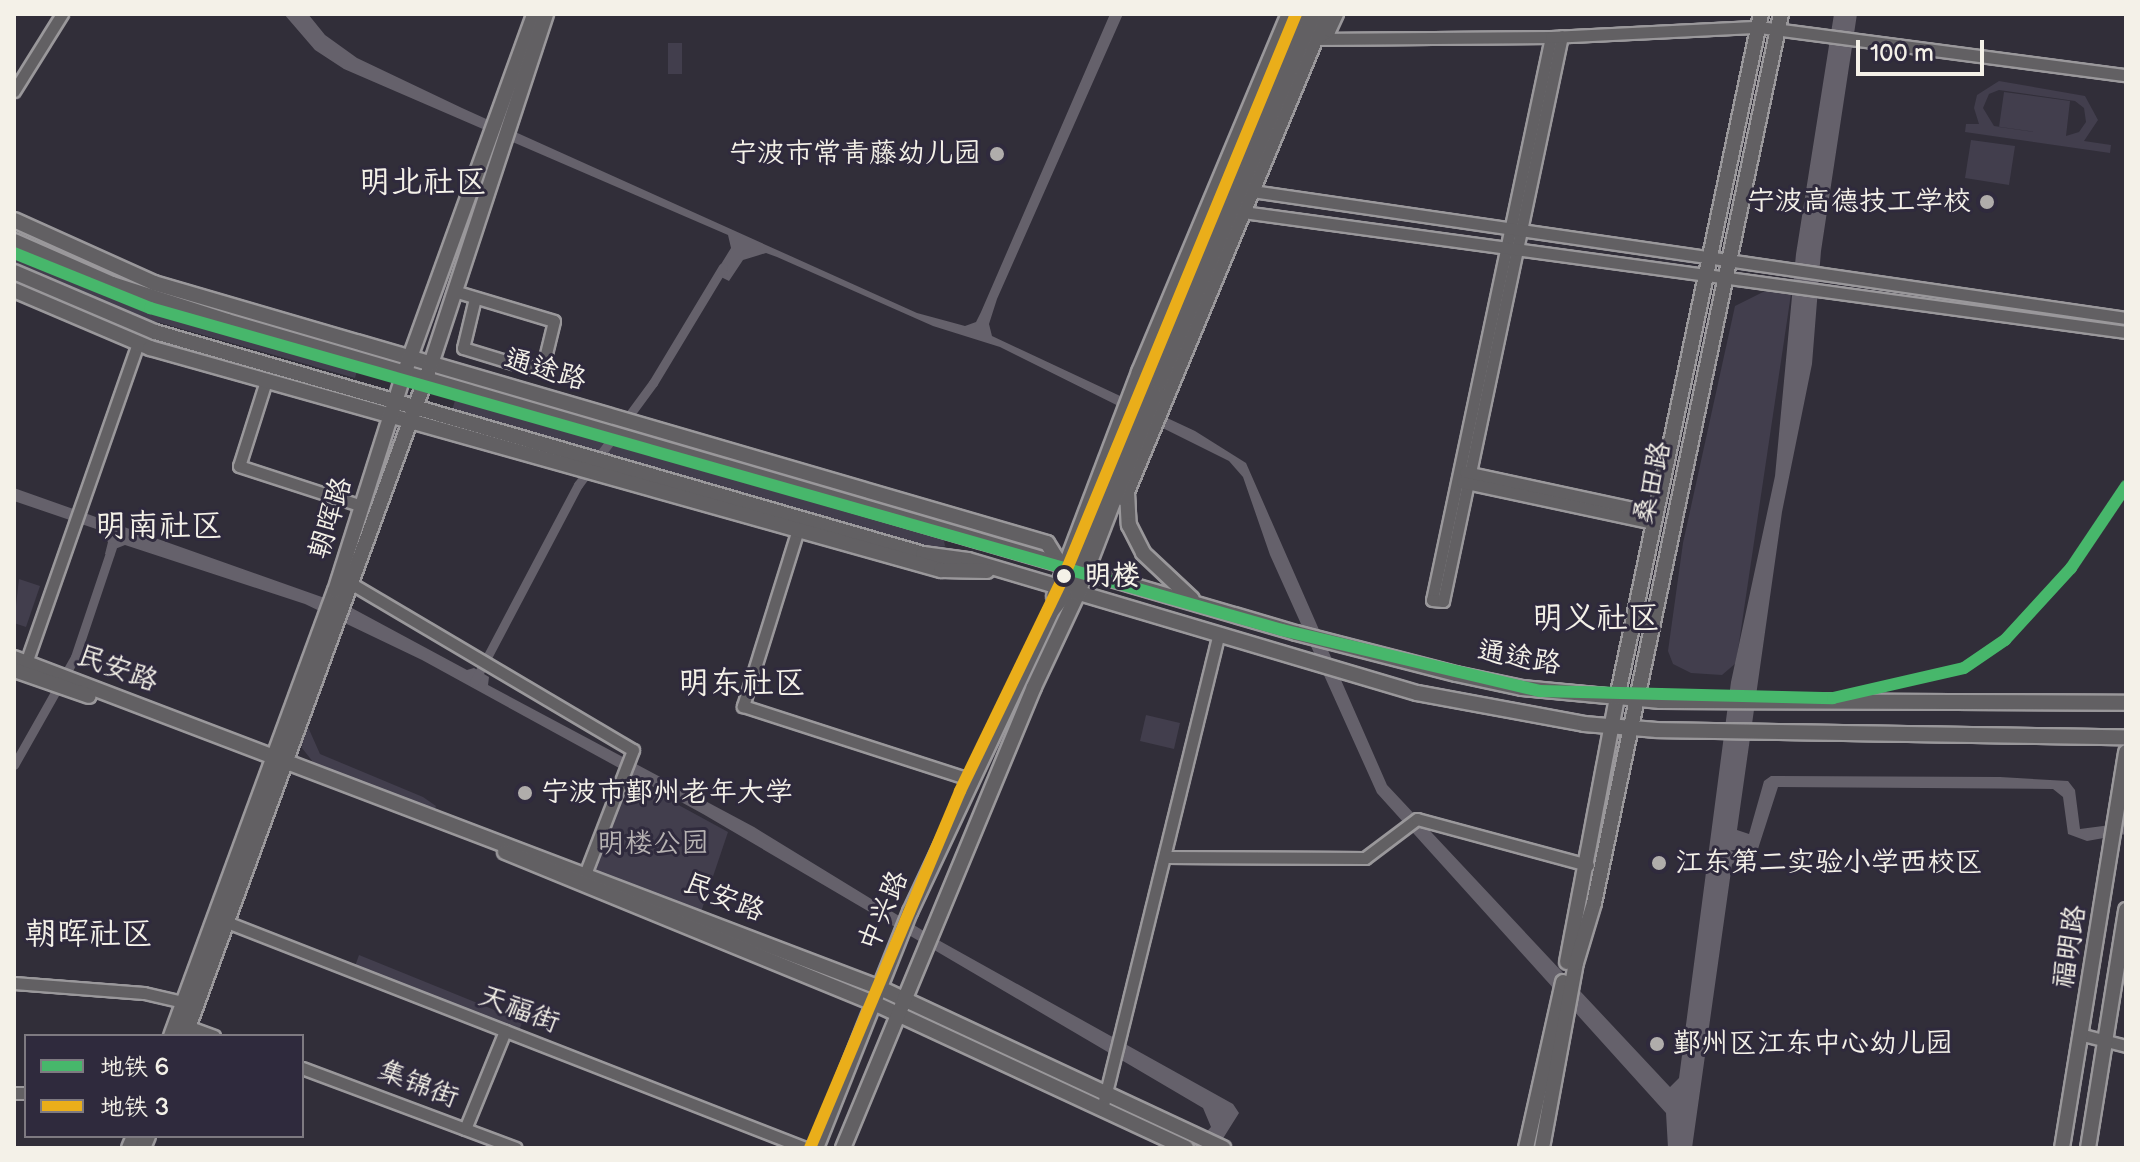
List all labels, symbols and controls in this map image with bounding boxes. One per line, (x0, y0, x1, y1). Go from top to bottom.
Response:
scale bar (1860, 24, 1988, 74)
text: 100 m (1870, 39, 1934, 68)
place label: 宁波市常青藤幼儿园 (729, 137, 981, 171)
marker: 宁波市常青藤幼儿园 (988, 145, 1006, 163)
district label: 明北社区 (359, 164, 487, 202)
place label: 宁波高德技工学校 (1747, 185, 1971, 219)
marker: 宁波高德技工学校 (1978, 193, 1996, 211)
street label: 通途路 (500, 342, 590, 398)
street label: 桑田路 (1628, 438, 1678, 528)
street label: 朝晖路 (303, 473, 359, 563)
district label: 明南社区 (95, 508, 223, 546)
place label: 明楼 (1084, 559, 1140, 593)
marker: 明楼 (1051, 563, 1077, 589)
district label: 明义社区 (1532, 600, 1660, 638)
street label: 通途路 (1475, 634, 1563, 682)
street label: 民安路 (72, 639, 162, 699)
district label: 明东社区 (678, 665, 806, 703)
place label: 宁波市鄞州老年大学 (541, 776, 793, 810)
marker: 宁波市鄞州老年大学 (516, 784, 534, 802)
park label: 明楼公园 (597, 827, 709, 861)
place label: 江东第二实验小学西校区 (1675, 846, 1983, 880)
marker: 江东第二实验小学西校区 (1650, 854, 1668, 872)
street label: 中兴路 (852, 866, 916, 956)
street label: 民安路 (679, 867, 769, 929)
street label: 福明路 (2047, 903, 2093, 991)
district label: 朝晖社区 (25, 916, 153, 954)
street label: 天福街 (474, 979, 564, 1041)
place label: 鄞州区江东中心幼儿园 (1673, 1027, 1953, 1061)
legend (24, 1034, 304, 1138)
marker: 鄞州区江东中心幼儿园 (1648, 1035, 1666, 1053)
text: 地铁 6 (100, 1053, 169, 1082)
street label: 集锦街 (373, 1054, 463, 1116)
text: 地铁 3 (100, 1093, 169, 1122)

